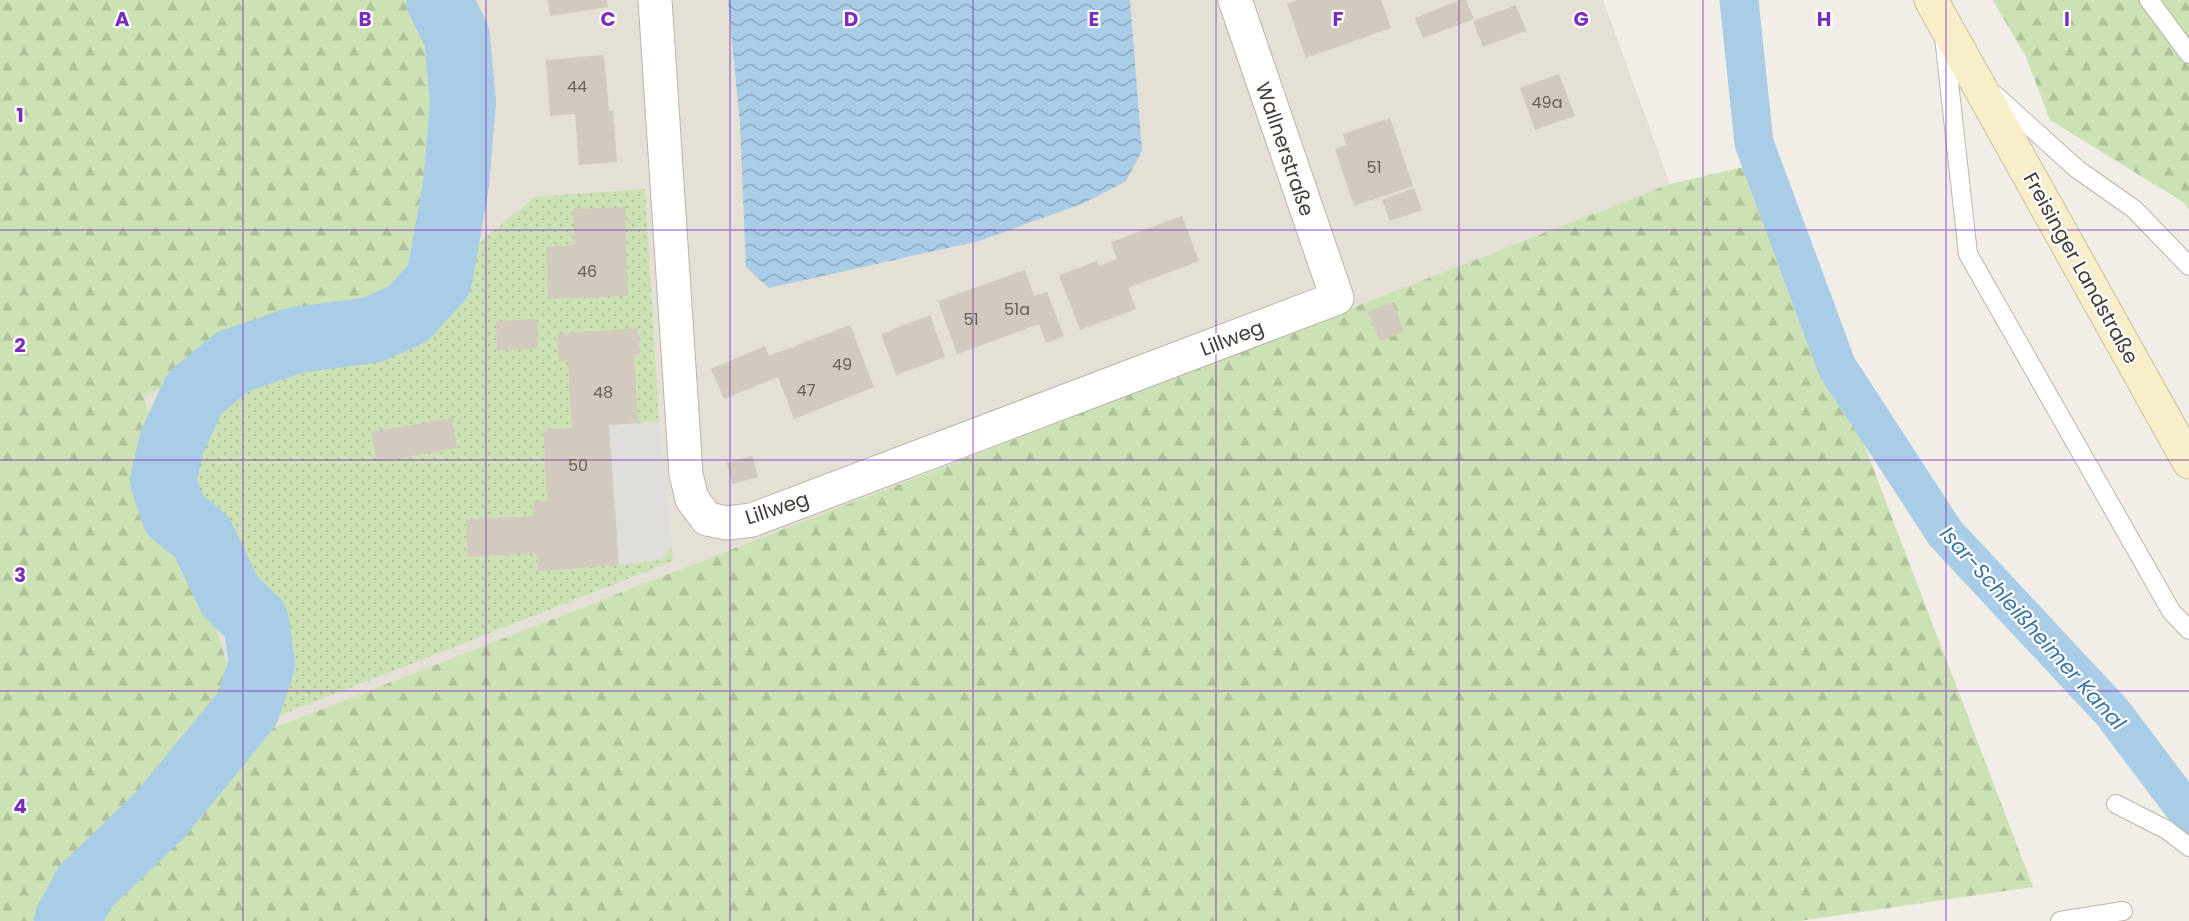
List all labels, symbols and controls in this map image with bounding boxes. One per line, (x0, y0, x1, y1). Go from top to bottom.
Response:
text: A (115, 5, 130, 33)
text: B (358, 5, 372, 33)
text: C (600, 5, 616, 33)
text: D (844, 5, 858, 33)
text: E (1089, 5, 1099, 33)
text: F (1333, 5, 1344, 33)
text: G (1573, 5, 1589, 33)
text: H (1817, 5, 1831, 33)
text: I (2064, 5, 2070, 33)
house number: 44 (567, 75, 587, 98)
street label: Wallnerstraße (1249, 78, 1321, 220)
house number: 49a (1532, 91, 1562, 114)
text: 1 (16, 101, 24, 129)
house number: 51 (1366, 156, 1382, 179)
street label: Freisinger Landstraße (2017, 167, 2145, 369)
house number: 46 (577, 260, 597, 283)
house number: 51a (1004, 298, 1030, 321)
house number: 51 (963, 308, 979, 331)
street label: Lillweg (1196, 313, 1268, 363)
text: 2 (14, 331, 26, 359)
house number: 49 (832, 353, 852, 376)
house number: 47 (797, 379, 816, 402)
house number: 48 (593, 381, 613, 404)
house number: 50 (568, 454, 588, 477)
street label: Lillweg (741, 485, 813, 531)
water label: Isar-Schleißheimer Kanal (1933, 520, 2133, 737)
text: 3 (14, 561, 26, 589)
text: 4 (13, 792, 27, 820)

